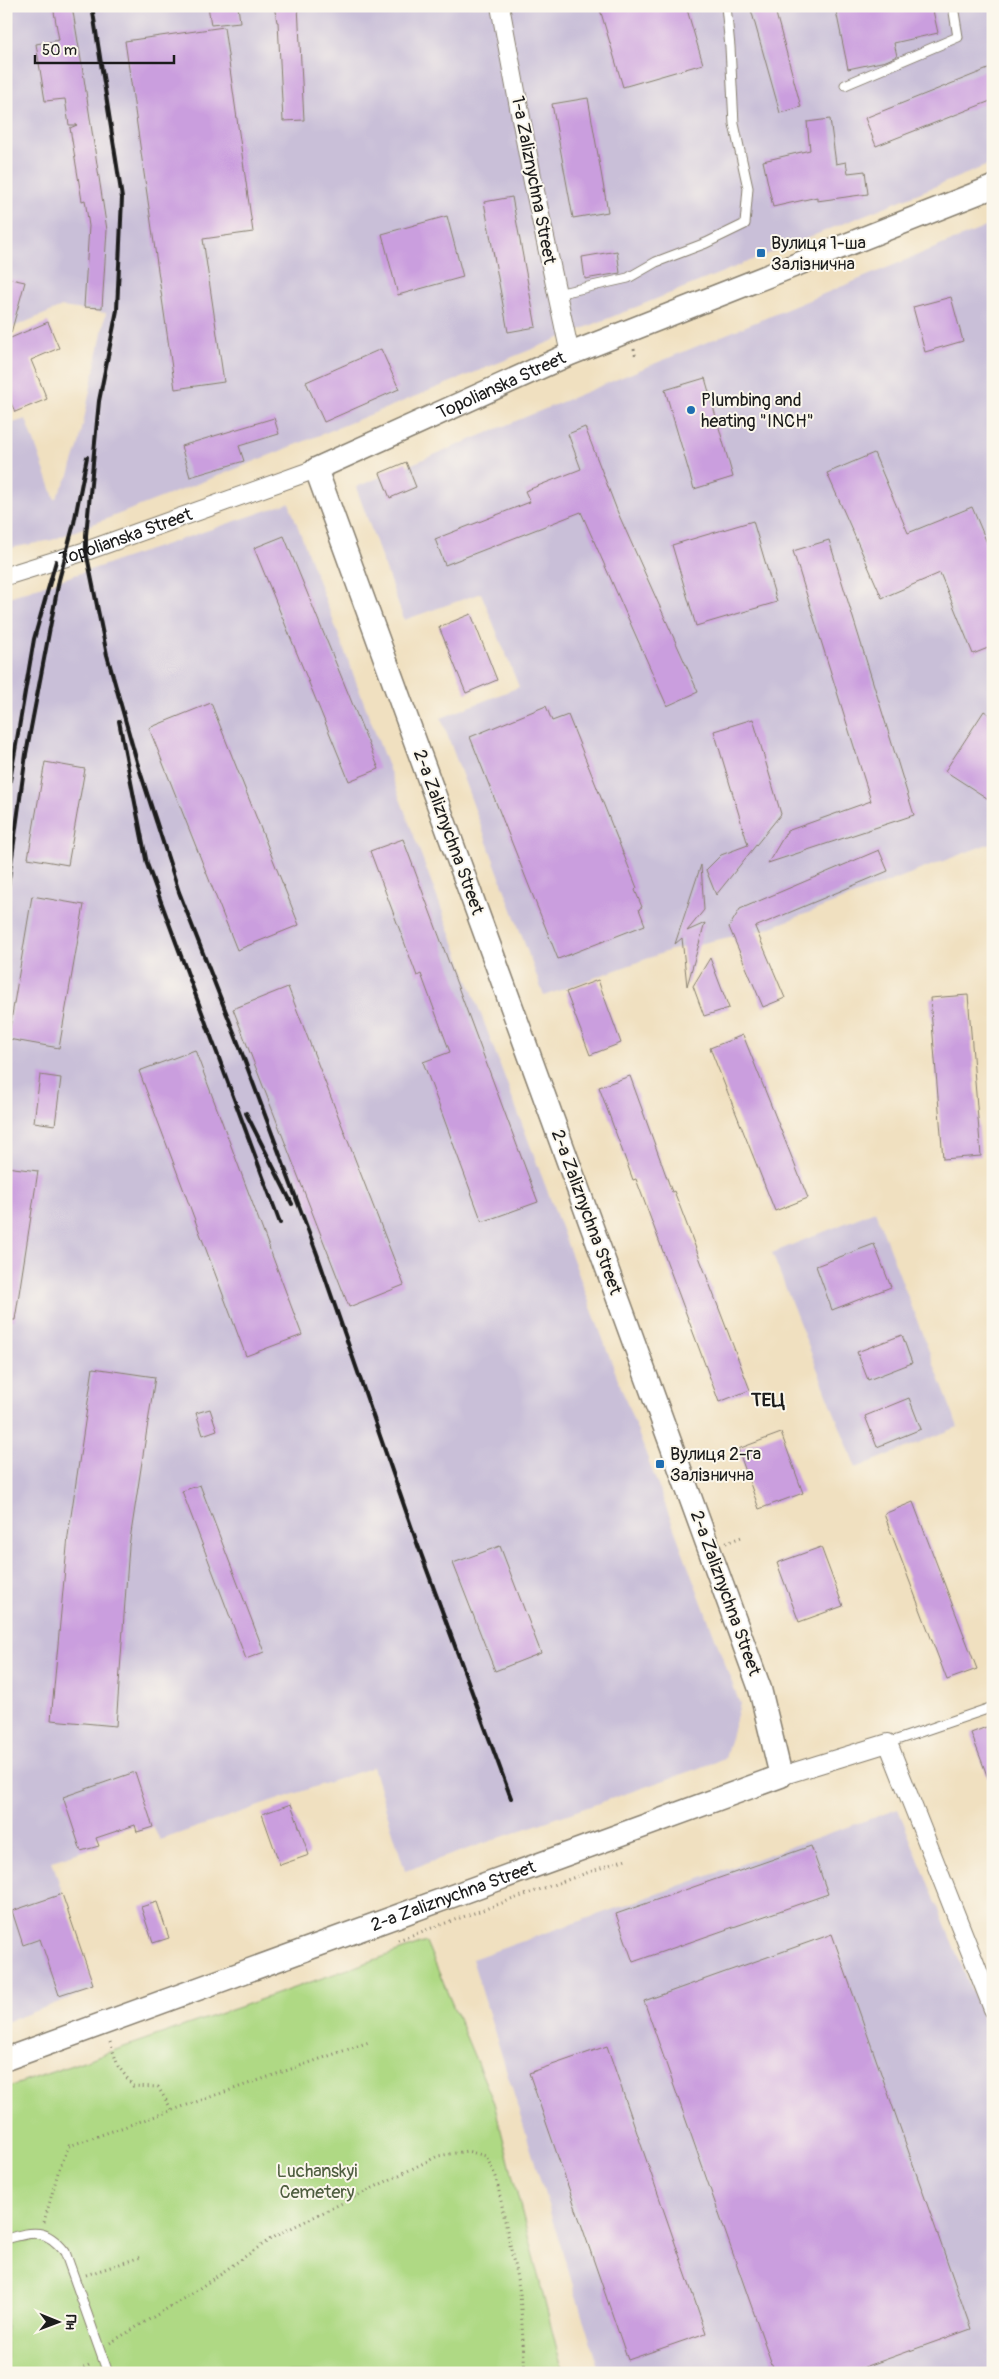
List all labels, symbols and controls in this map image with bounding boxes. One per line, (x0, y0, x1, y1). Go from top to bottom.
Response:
scale bar (35, 32, 174, 64)
text: 50 m (42, 41, 77, 60)
street label: 1-a Zaliznychna Street (506, 94, 561, 267)
place label: Вулиця 1-ша Залізнична (771, 232, 866, 276)
marker: Вулиця 1-ша Залізнична (755, 247, 767, 259)
street label: Topolianska Street (433, 346, 570, 425)
place label: Plumbing and heating "INCH" (701, 389, 814, 433)
marker: Plumbing and heating "INCH" (685, 404, 697, 416)
street label: Topolianska Street (57, 503, 196, 571)
street label: 2-a Zaliznychna Street (408, 747, 489, 919)
street label: 2-a Zaliznychna Street (546, 1127, 627, 1299)
district label: ТЕЦ (750, 1388, 785, 1412)
place label: Вулиця 2-га Залізнична (670, 1443, 761, 1487)
marker: Вулиця 2-га Залізнична (654, 1458, 666, 1470)
street label: 2-a Zaliznychna Street (685, 1508, 766, 1680)
street label: 2-a Zaliznychna Street (368, 1855, 540, 1937)
park label: Luchanskyi Cemetery (277, 2160, 357, 2204)
north arrow (32, 2296, 82, 2346)
text: Пн (62, 2314, 79, 2330)

